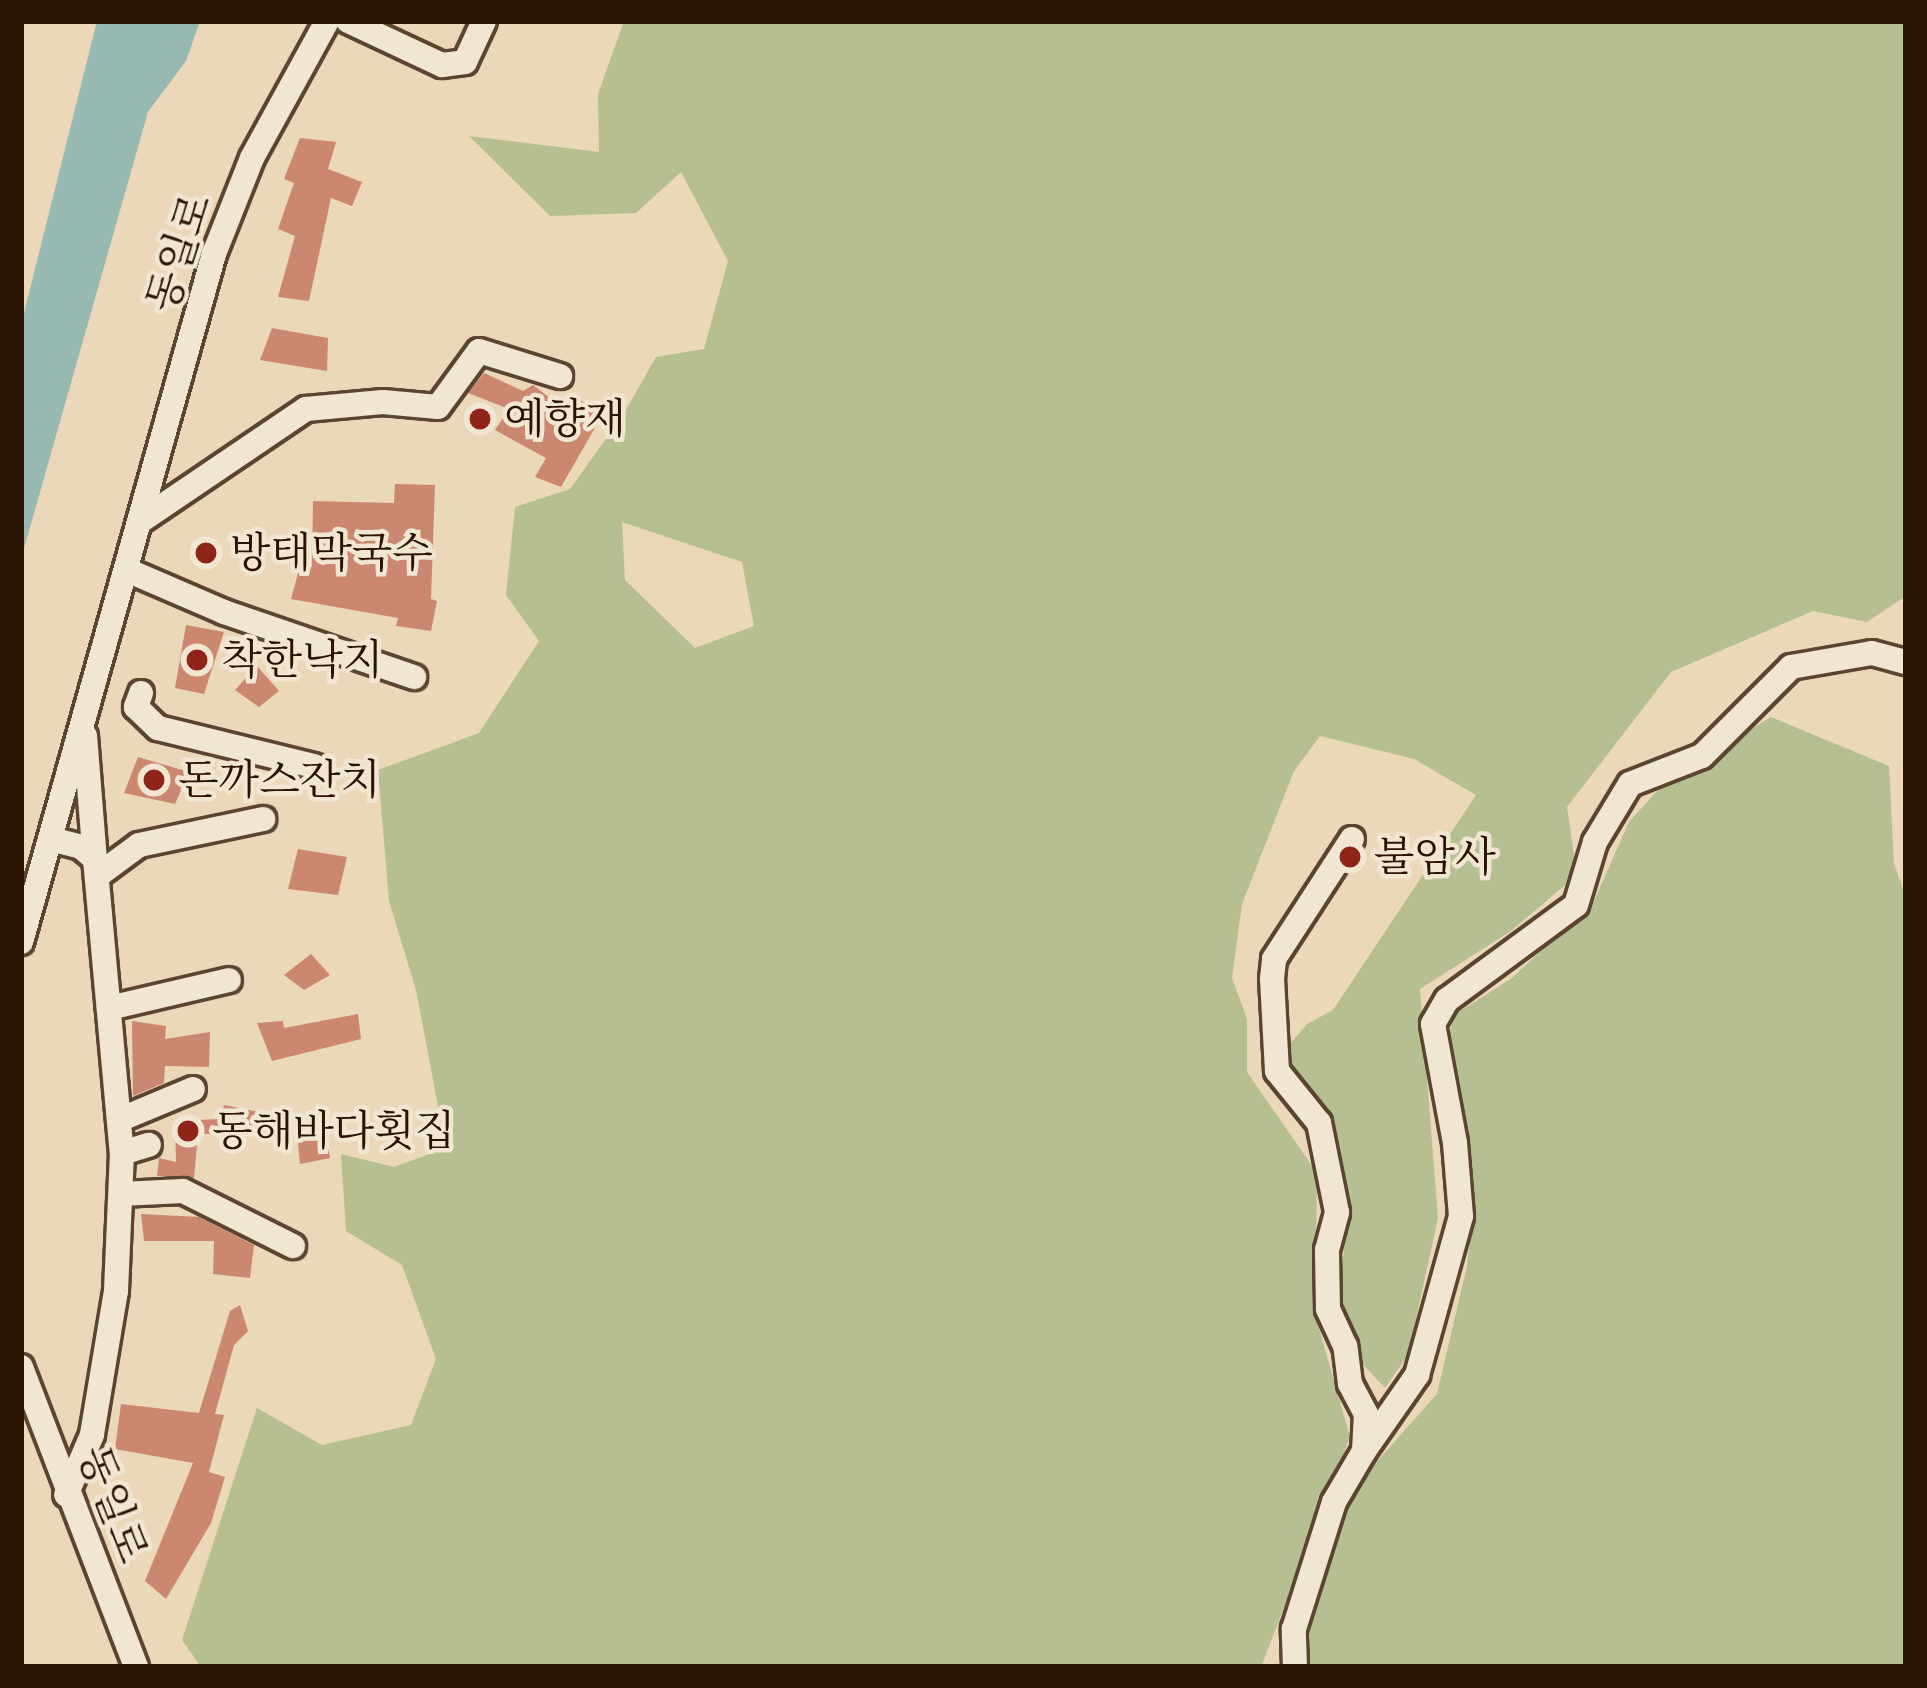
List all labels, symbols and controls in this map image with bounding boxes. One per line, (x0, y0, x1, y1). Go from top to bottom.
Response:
street label: 동일로 (136, 187, 222, 319)
place label: 예향재 (504, 394, 626, 444)
marker: 예향재 (467, 406, 493, 432)
place label: 방태막국수 (230, 528, 433, 578)
marker: 방태막국수 (193, 540, 219, 566)
place label: 착한낙지 (221, 635, 383, 685)
marker: 착한낙지 (184, 647, 210, 673)
place label: 돈까스잔치 (178, 755, 381, 805)
marker: 돈까스잔치 (141, 767, 167, 793)
place label: 불암사 (1374, 832, 1496, 882)
marker: 불암사 (1337, 844, 1363, 870)
place label: 동해바다횟집 (212, 1106, 455, 1156)
marker: 동해바다횟집 (175, 1118, 201, 1144)
street label: 동일로 (68, 1438, 158, 1570)

